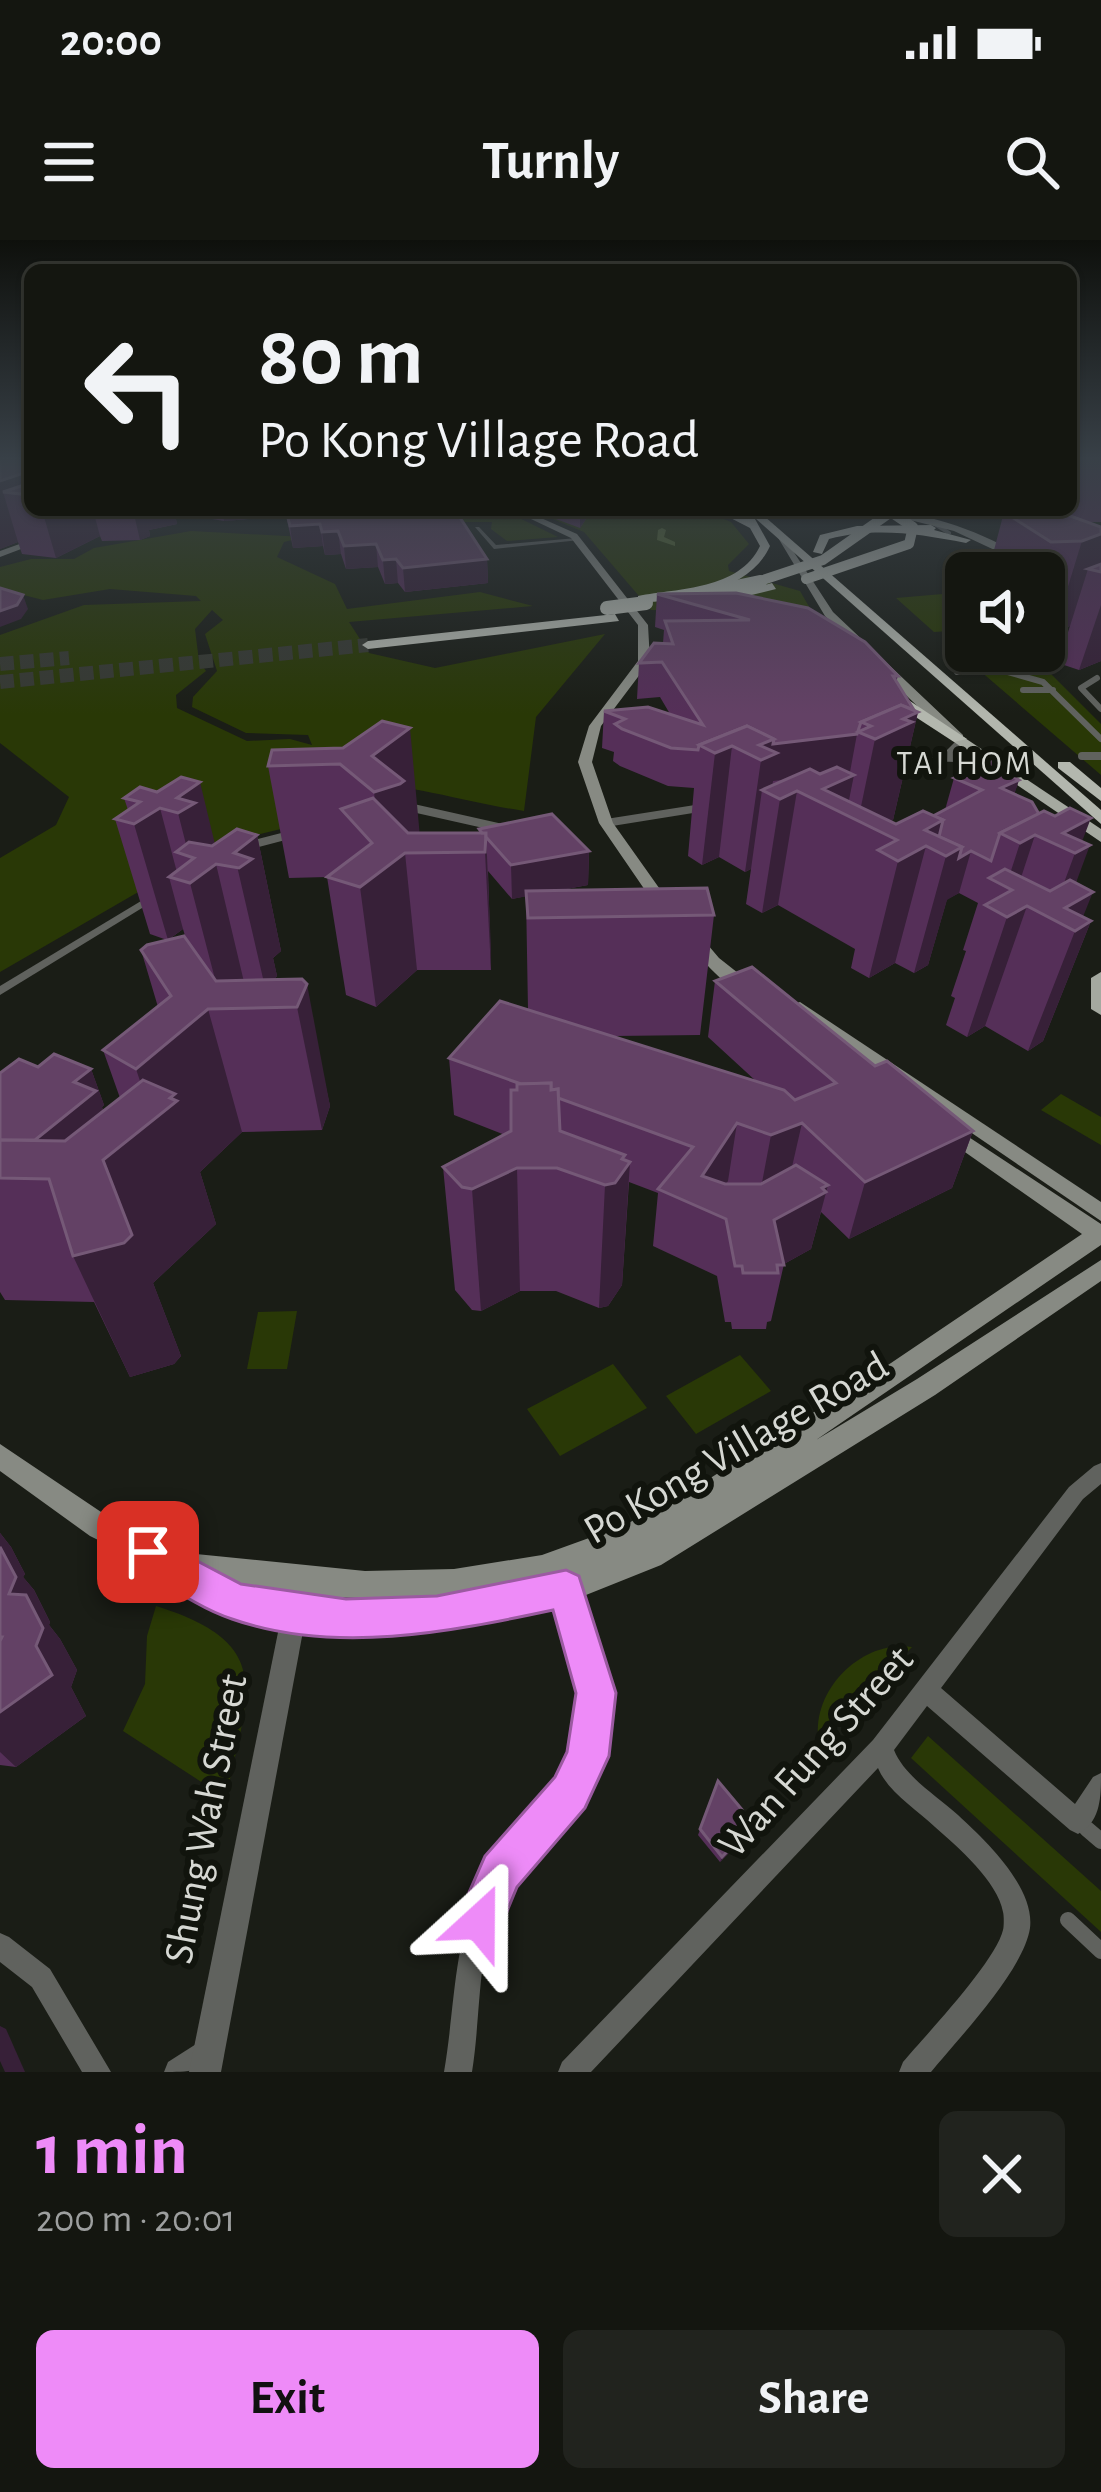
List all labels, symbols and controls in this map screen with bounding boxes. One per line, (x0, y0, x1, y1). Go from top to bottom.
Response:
text: 20:00 (60, 19, 162, 64)
icon: menu (36, 129, 102, 195)
icon: search (999, 129, 1065, 195)
text: Turnly (482, 135, 619, 189)
icon: left (60, 312, 216, 468)
text: 80 m (258, 316, 424, 400)
text: Po Kong Village Road (258, 414, 699, 468)
map controls (945, 552, 1065, 672)
button: sound (945, 552, 1065, 672)
district label: TAI HOM (896, 748, 1034, 781)
street label: Po Kong Village Road (577, 1344, 895, 1552)
pin (97, 1501, 199, 1603)
icon: arrive (115, 1519, 181, 1585)
street label: Wan Fung Street (711, 1638, 921, 1866)
street label: Shung Wah Street (157, 1671, 255, 1967)
position arrow (416, 1859, 542, 1985)
button: close (939, 2111, 1065, 2237)
text: 1 min (36, 2115, 188, 2187)
text: 200 m · 20:01 (36, 2200, 236, 2239)
button: Exit (36, 2330, 539, 2468)
button: Share (563, 2330, 1065, 2468)

